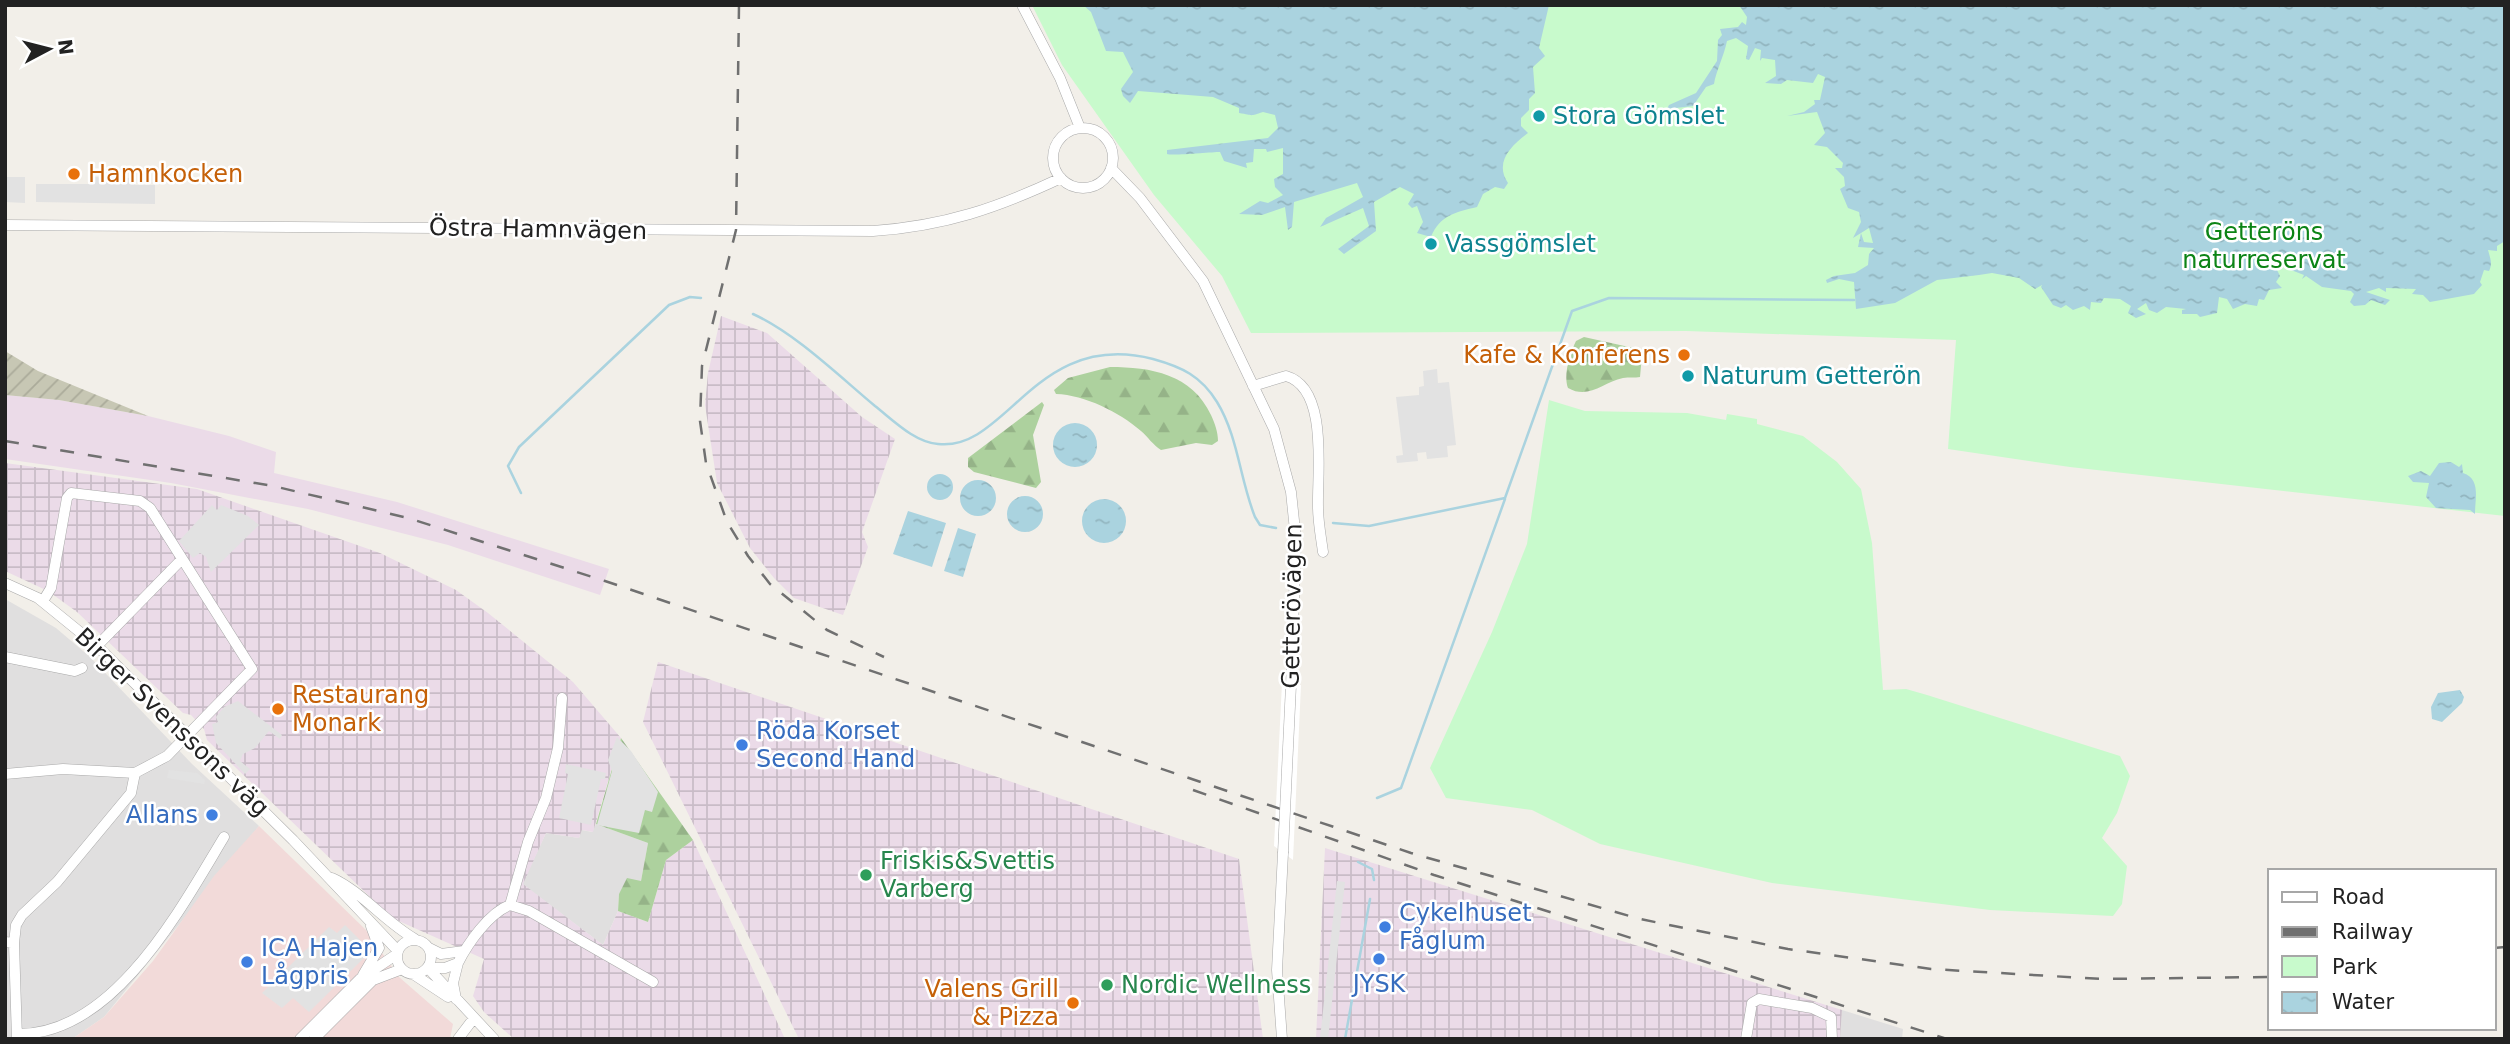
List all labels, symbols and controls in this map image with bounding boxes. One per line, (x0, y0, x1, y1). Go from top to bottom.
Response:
north arrow (14, 14, 84, 84)
text: N (54, 38, 78, 56)
place label: Stora Gömslet (1553, 102, 1725, 130)
marker: Stora Gömslet (1531, 108, 1547, 124)
place label: Hamnkocken (88, 160, 243, 188)
marker: Hamnkocken (66, 166, 82, 182)
street label: Östra Hamnvägen (429, 212, 647, 245)
park label: Getteröns naturreservat (2182, 218, 2346, 274)
place label: Vassgömslet (1445, 230, 1596, 258)
marker: Vassgömslet (1423, 236, 1439, 252)
place label: Kafe & Konferens (1463, 341, 1670, 369)
marker: Kafe & Konferens (1676, 347, 1692, 363)
place label: Naturum Getterön (1702, 362, 1922, 390)
marker: Naturum Getterön (1680, 368, 1696, 384)
street label: Getterövägen (1277, 523, 1307, 689)
street label: Birger Svenssons väg (69, 622, 275, 822)
place label: Restaurang Monark (292, 681, 429, 737)
marker: Restaurang Monark (270, 701, 286, 717)
place label: Röda Korset Second Hand (756, 717, 915, 773)
marker: Röda Korset Second Hand (734, 737, 750, 753)
place label: Allans (126, 801, 198, 829)
marker: Allans (204, 807, 220, 823)
place label: Friskis&Svettis Varberg (880, 847, 1055, 903)
marker: Friskis&Svettis Varberg (858, 867, 874, 883)
legend (2268, 869, 2496, 1030)
text: Road (2332, 885, 2385, 909)
place label: Cykelhuset Fåglum (1399, 899, 1532, 955)
marker: Cykelhuset Fåglum (1377, 919, 1393, 935)
text: Railway (2332, 920, 2413, 944)
place label: ICA Hajen Lågpris (261, 934, 378, 990)
marker: JYSK (1371, 951, 1387, 967)
marker: ICA Hajen Lågpris (239, 954, 255, 970)
text: Park (2332, 955, 2378, 979)
place label: JYSK (1351, 970, 1407, 998)
place label: Nordic Wellness (1121, 971, 1311, 999)
place label: Valens Grill & Pizza (924, 975, 1059, 1031)
marker: Nordic Wellness (1099, 977, 1115, 993)
text: Water (2332, 990, 2394, 1014)
marker: Valens Grill & Pizza (1065, 995, 1081, 1011)

